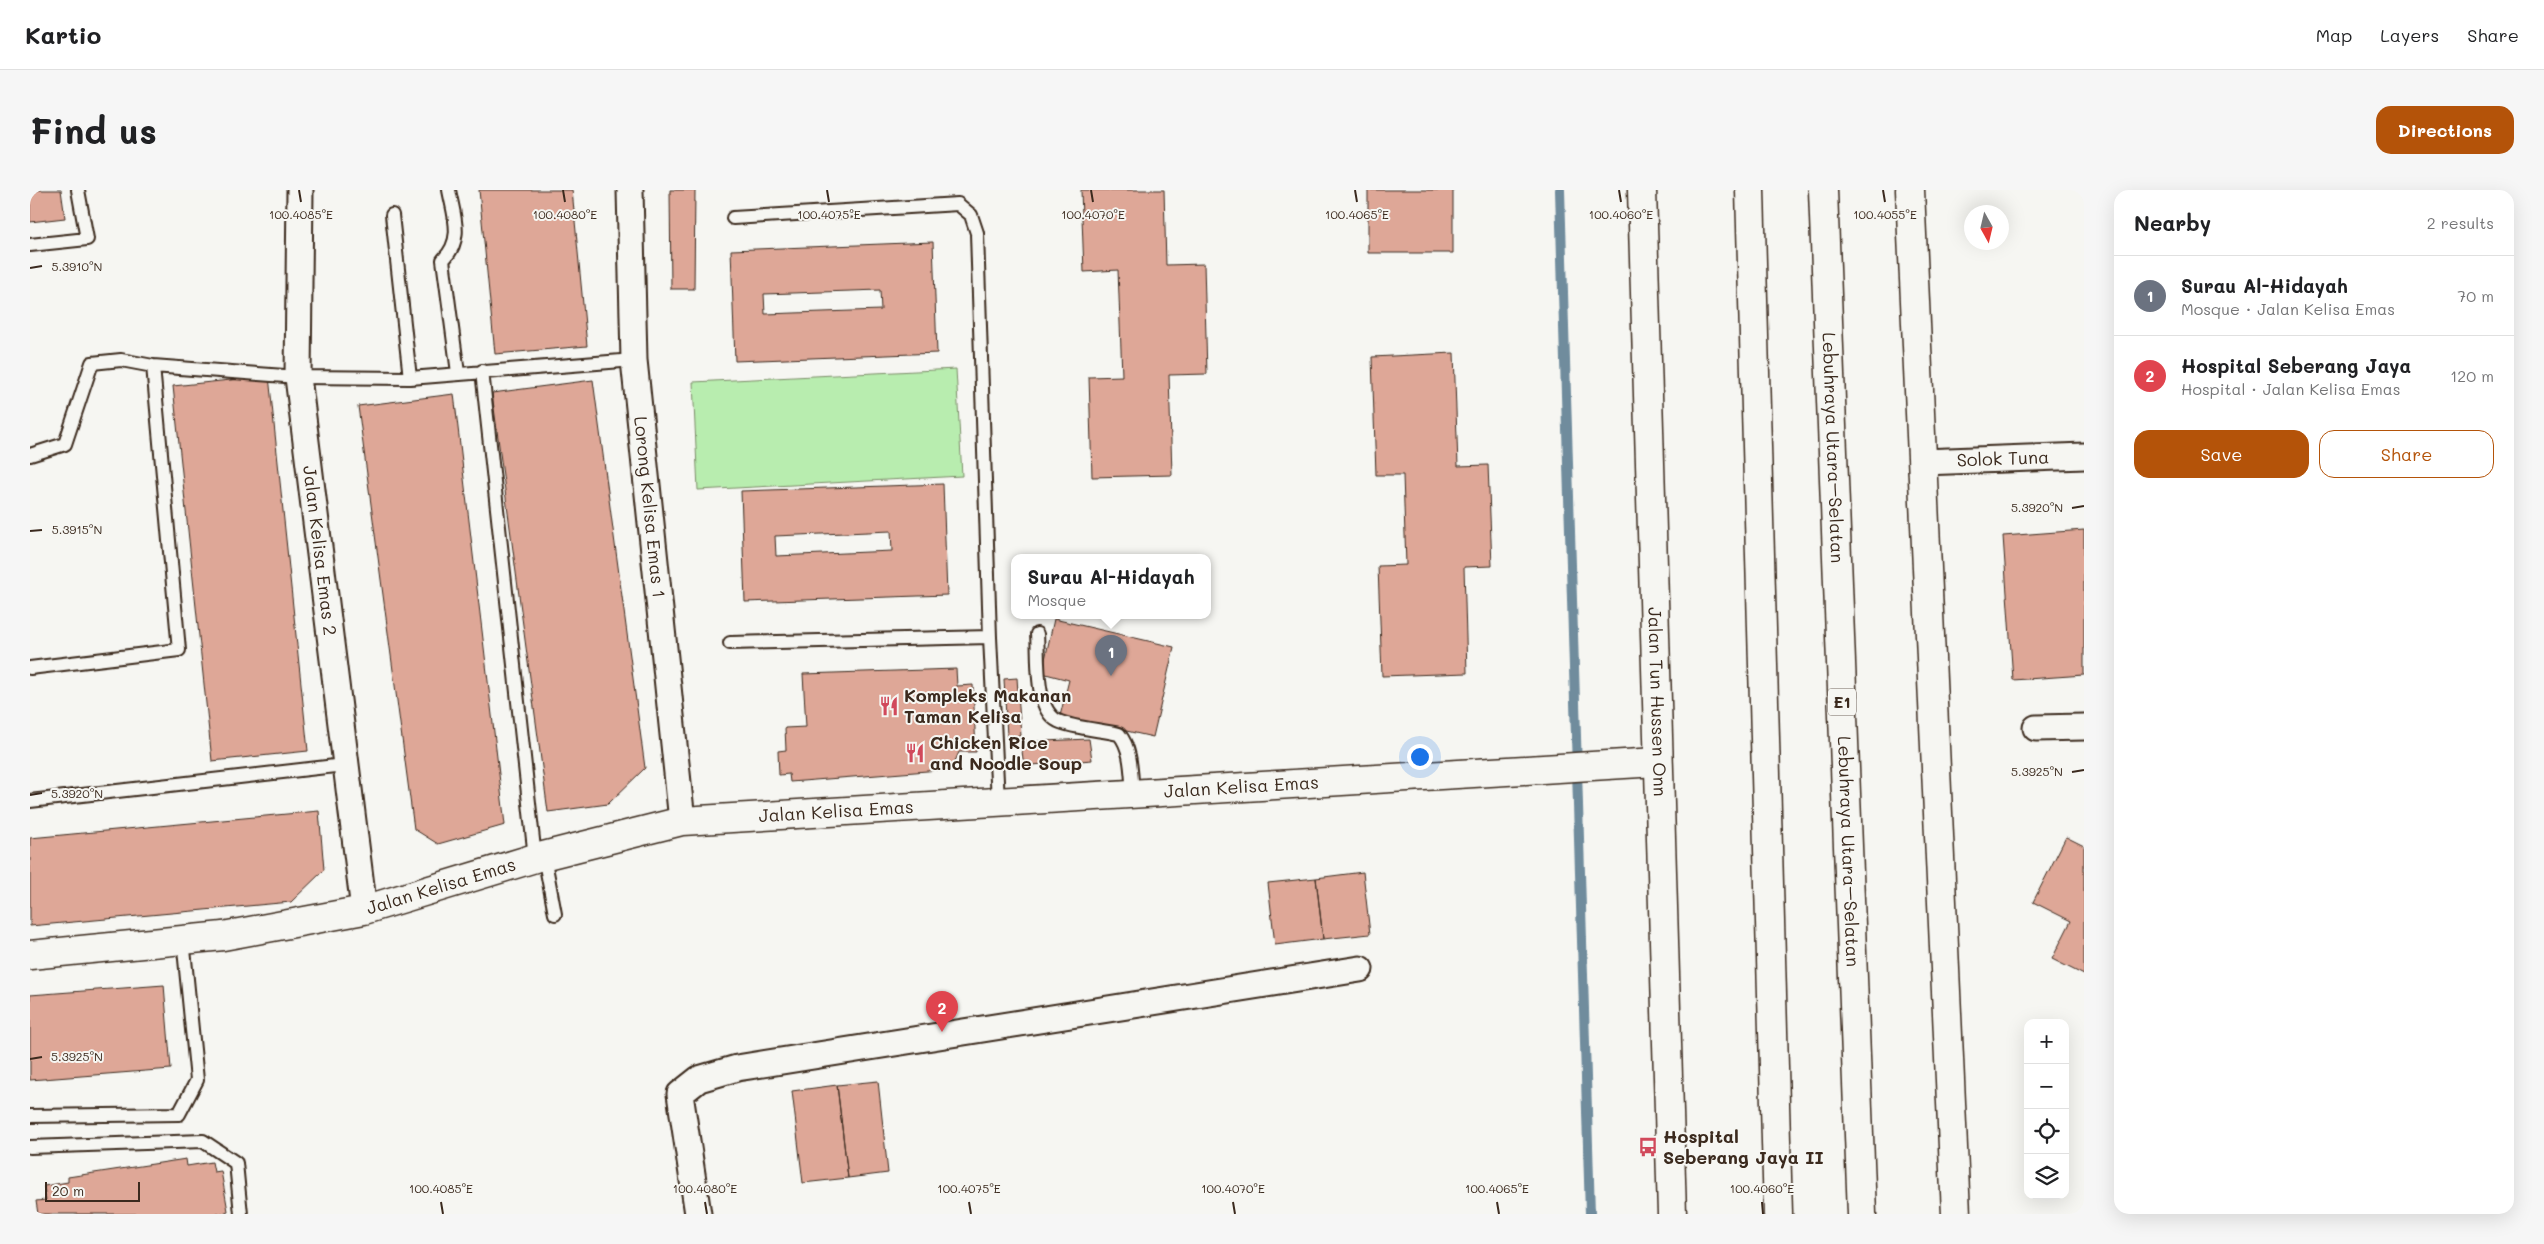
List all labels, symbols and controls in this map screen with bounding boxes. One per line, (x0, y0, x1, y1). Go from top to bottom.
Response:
text: Kartio (25, 19, 101, 50)
text: Map (2316, 23, 2352, 47)
text: Layers (2380, 23, 2439, 47)
text: Share (2467, 23, 2519, 47)
button: Directions (2376, 106, 2514, 154)
text: Find us (30, 107, 157, 153)
north arrow (1964, 205, 2009, 250)
text: 100.4085°E (269, 206, 333, 222)
text: 100.4080°E (533, 206, 597, 222)
text: 100.4075°E (797, 206, 861, 222)
text: 100.4070°E (1061, 206, 1125, 222)
text: 100.4065°E (1325, 206, 1389, 222)
text: 100.4060°E (1589, 206, 1653, 222)
text: 100.4055°E (1853, 206, 1917, 222)
text: Nearby (2134, 209, 2211, 236)
text: 2 results (2427, 212, 2494, 233)
text: 5.3910°N (52, 258, 102, 274)
text: Surau Al-Hidayah (2181, 273, 2348, 298)
text: 1 (2146, 285, 2154, 306)
text: 70 m (2457, 285, 2494, 306)
text: Mosque · Jalan Kelisa Emas (2181, 298, 2395, 319)
street label: Lebuhraya Utara–Selatan (1817, 332, 1850, 564)
text: Hospital Seberang Jaya (2181, 353, 2411, 378)
text: 2 (2146, 365, 2154, 386)
text: 120 m (2450, 365, 2494, 386)
text: Hospital · Jalan Kelisa Emas (2181, 378, 2400, 399)
street label: Lorong Kelisa Emas 1 (629, 415, 672, 599)
button: Save (2134, 430, 2309, 478)
button: Share (2319, 430, 2494, 478)
street label: Solok Tuna (1956, 444, 2050, 472)
street label: Jalan Kelisa Emas 2 (298, 464, 343, 637)
text: 5.3920°N (2011, 499, 2063, 515)
text: 5.3915°N (52, 521, 102, 537)
popup (1011, 554, 1211, 619)
text: Surau Al-Hidayah (1028, 564, 1194, 589)
text: Mosque (1028, 589, 1086, 610)
street label: Jalan Tun Hussen Onn (1643, 607, 1673, 797)
pin: 1 (1095, 635, 1127, 676)
place label: Kompleks Makanan Taman Kelisa (904, 683, 1071, 728)
road number: E1 (1828, 688, 1856, 716)
restaurant icon: Kompleks Makanan Taman Kelisa (878, 695, 900, 717)
place label: Chicken Rice and Noodle Soup (930, 730, 1082, 775)
street label: Lebuhraya Utara–Selatan (1833, 736, 1866, 967)
restaurant icon: Chicken Rice and Noodle Soup (904, 742, 926, 764)
your location (1407, 744, 1433, 770)
text: 5.3925°N (2011, 763, 2063, 779)
street label: Jalan Kelisa Emas (1163, 769, 1319, 803)
text: 5.3920°N (51, 785, 103, 801)
street label: Jalan Kelisa Emas (758, 794, 914, 827)
street label: Jalan Kelisa Emas (363, 852, 519, 920)
pin: 2 (926, 991, 958, 1032)
map controls (2024, 1019, 2069, 1199)
button: + (2024, 1019, 2069, 1064)
text: 5.3925°N (51, 1048, 103, 1064)
button: − (2024, 1064, 2069, 1109)
button: locate (2024, 1109, 2069, 1154)
place label: Hospital Seberang Jaya II (1663, 1124, 1824, 1169)
bus stop icon: Hospital Seberang Jaya II (1637, 1136, 1659, 1158)
button: layers (2024, 1154, 2069, 1199)
scale bar (45, 1179, 140, 1202)
text: 100.4085°E (409, 1180, 473, 1196)
text: 100.4080°E (673, 1180, 737, 1196)
text: 100.4075°E (937, 1180, 1001, 1196)
text: 100.4070°E (1201, 1180, 1265, 1196)
text: 100.4065°E (1465, 1180, 1529, 1196)
text: 100.4060°E (1730, 1180, 1794, 1196)
text: 20 m (52, 1181, 84, 1200)

